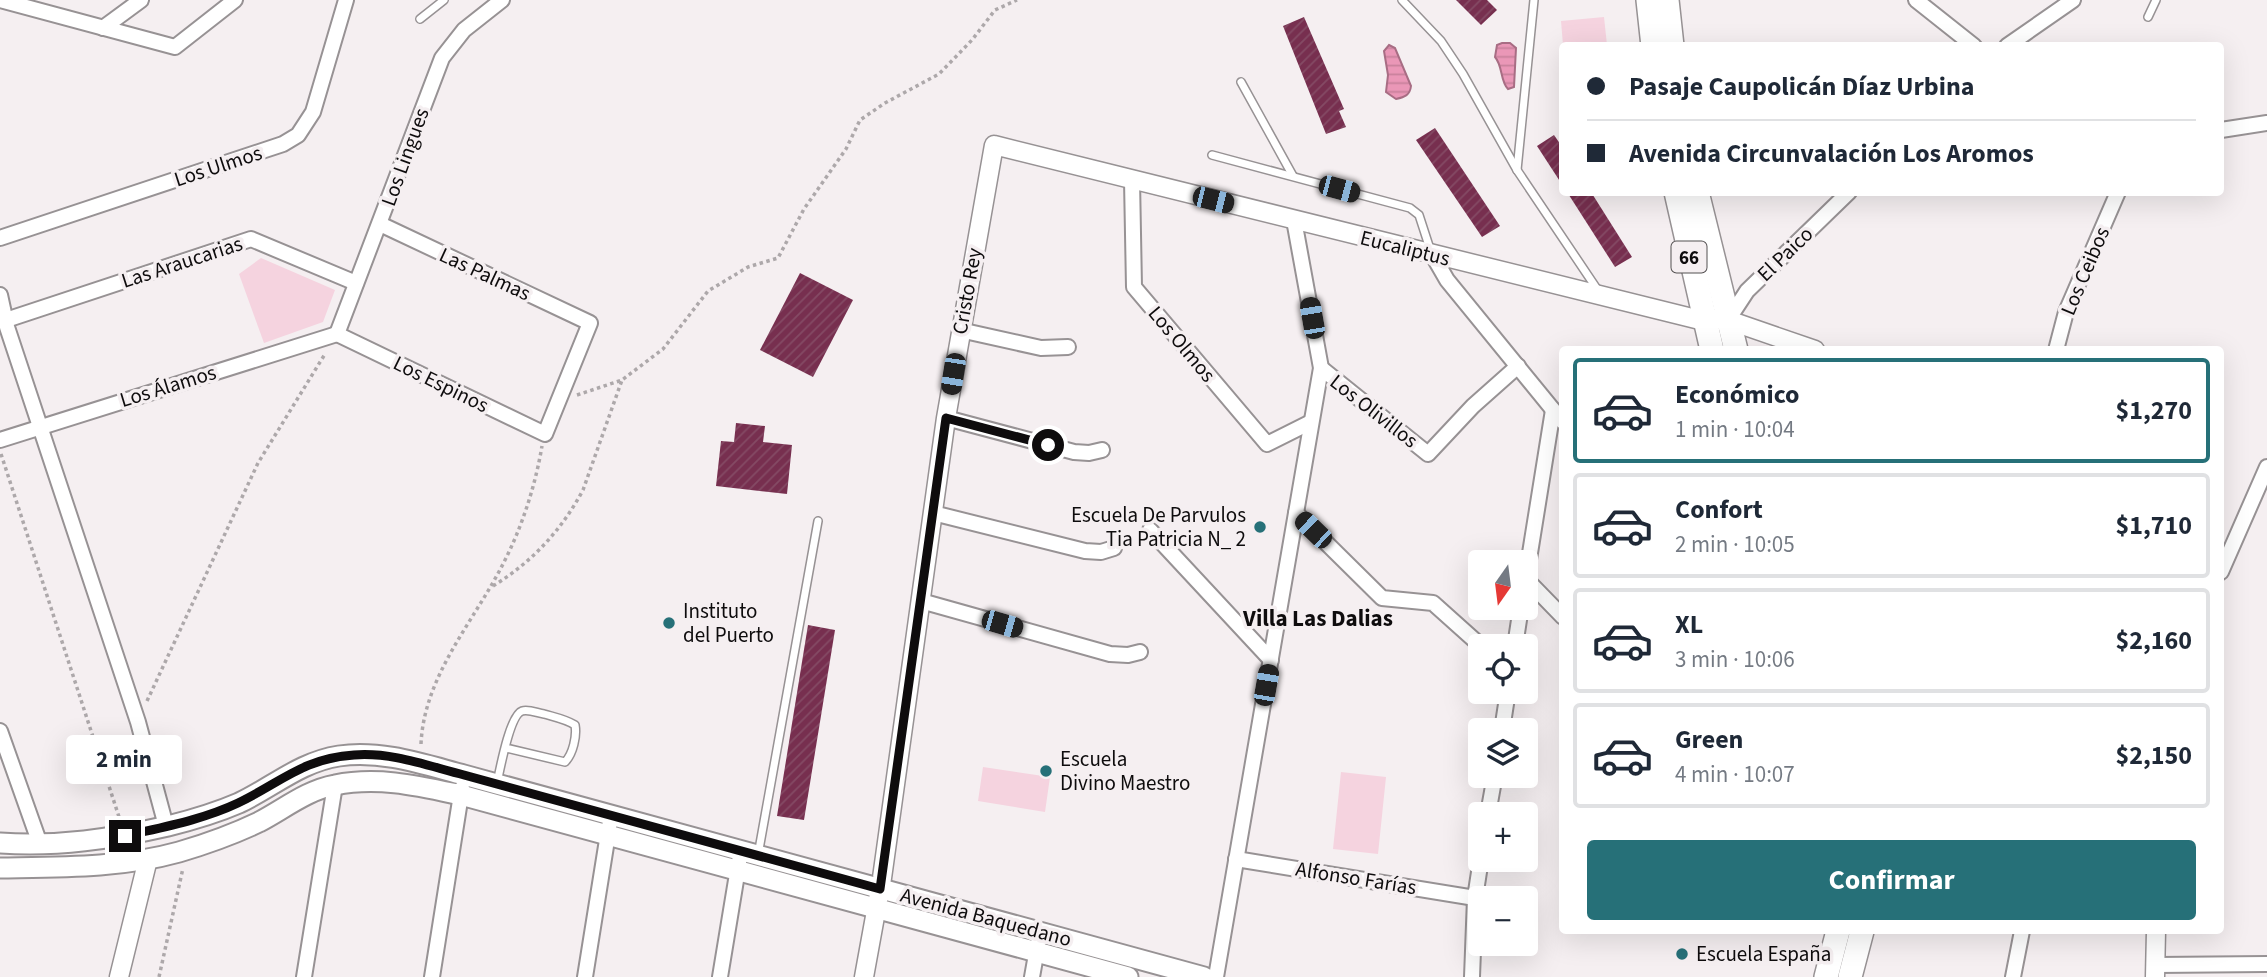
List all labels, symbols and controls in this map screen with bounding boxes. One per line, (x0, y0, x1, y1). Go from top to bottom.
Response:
text: Pasaje Caupolicán Díaz Urbina (1629, 68, 1975, 105)
street label: Los Lingues (373, 104, 437, 210)
text: Avenida Circunvalación Los Aromos (1629, 135, 2034, 172)
street label: Los Ulmos (170, 138, 266, 194)
car (1316, 173, 1363, 205)
car (1191, 185, 1236, 215)
street label: El Paico (1750, 220, 1820, 288)
street label: Eucaliptus (1357, 222, 1453, 274)
street label: Los Ceibos (2053, 222, 2117, 320)
street label: Las Araucarias (118, 228, 247, 296)
street label: Las Palmas (434, 240, 536, 308)
road number: 66 (1672, 242, 1706, 272)
street label: Cristo Rey (945, 245, 989, 337)
car (1299, 295, 1326, 341)
street label: Los Olmos (1141, 299, 1223, 389)
street label: Los Espinos (388, 348, 494, 420)
car (940, 352, 967, 396)
street label: Los Álamos (116, 357, 220, 415)
street label: Los Olivillos (1324, 367, 1425, 455)
text: Económico (1675, 376, 1800, 413)
icon: car (1591, 379, 1654, 442)
text: $1,270 (2116, 392, 2192, 429)
text: 1 min · 10:04 (1675, 413, 1795, 446)
route start (1032, 429, 1064, 461)
text: Confort (1675, 491, 1763, 528)
icon: car (1591, 494, 1654, 557)
place label: Escuela De Parvulos Tia Patricia N_ 2 (1071, 500, 1246, 554)
text: $1,710 (2116, 507, 2192, 544)
car (1291, 508, 1336, 552)
marker: Escuela De Parvulos Tia Patricia N_ 2 (1252, 519, 1268, 535)
text: 2 min · 10:05 (1675, 528, 1795, 561)
north arrow (1468, 550, 1538, 620)
map controls (1468, 550, 1538, 956)
place label: Instituto del Puerto (683, 596, 774, 650)
district label: Villa Las Dalias (1242, 602, 1393, 635)
text: XL (1675, 606, 1703, 643)
car (979, 608, 1026, 640)
icon: car (1591, 609, 1654, 672)
marker: Instituto del Puerto (661, 615, 677, 631)
text: $2,160 (2116, 622, 2192, 659)
button: locate (1468, 634, 1538, 704)
text: 3 min · 10:06 (1675, 643, 1795, 676)
car (1253, 662, 1280, 708)
button: layers (1468, 718, 1538, 788)
text: Green (1675, 721, 1743, 758)
icon: car (1591, 724, 1654, 787)
callout: 2 min (67, 734, 183, 784)
text: $2,150 (2116, 737, 2192, 774)
text: 2 min (96, 743, 152, 776)
place label: Escuela Divino Maestro (1060, 744, 1190, 798)
text: 4 min · 10:07 (1675, 758, 1795, 791)
marker: Escuela Divino Maestro (1038, 763, 1054, 779)
button: + (1468, 802, 1538, 872)
route end (109, 820, 141, 852)
button: Confirmar (1587, 840, 2196, 920)
street label: Alfonso Farías (1293, 854, 1419, 902)
street label: Avenida Baquedano (897, 880, 1075, 954)
button: − (1468, 886, 1538, 956)
place label: Escuela España (1696, 939, 1831, 969)
marker: Escuela España (1674, 946, 1690, 962)

